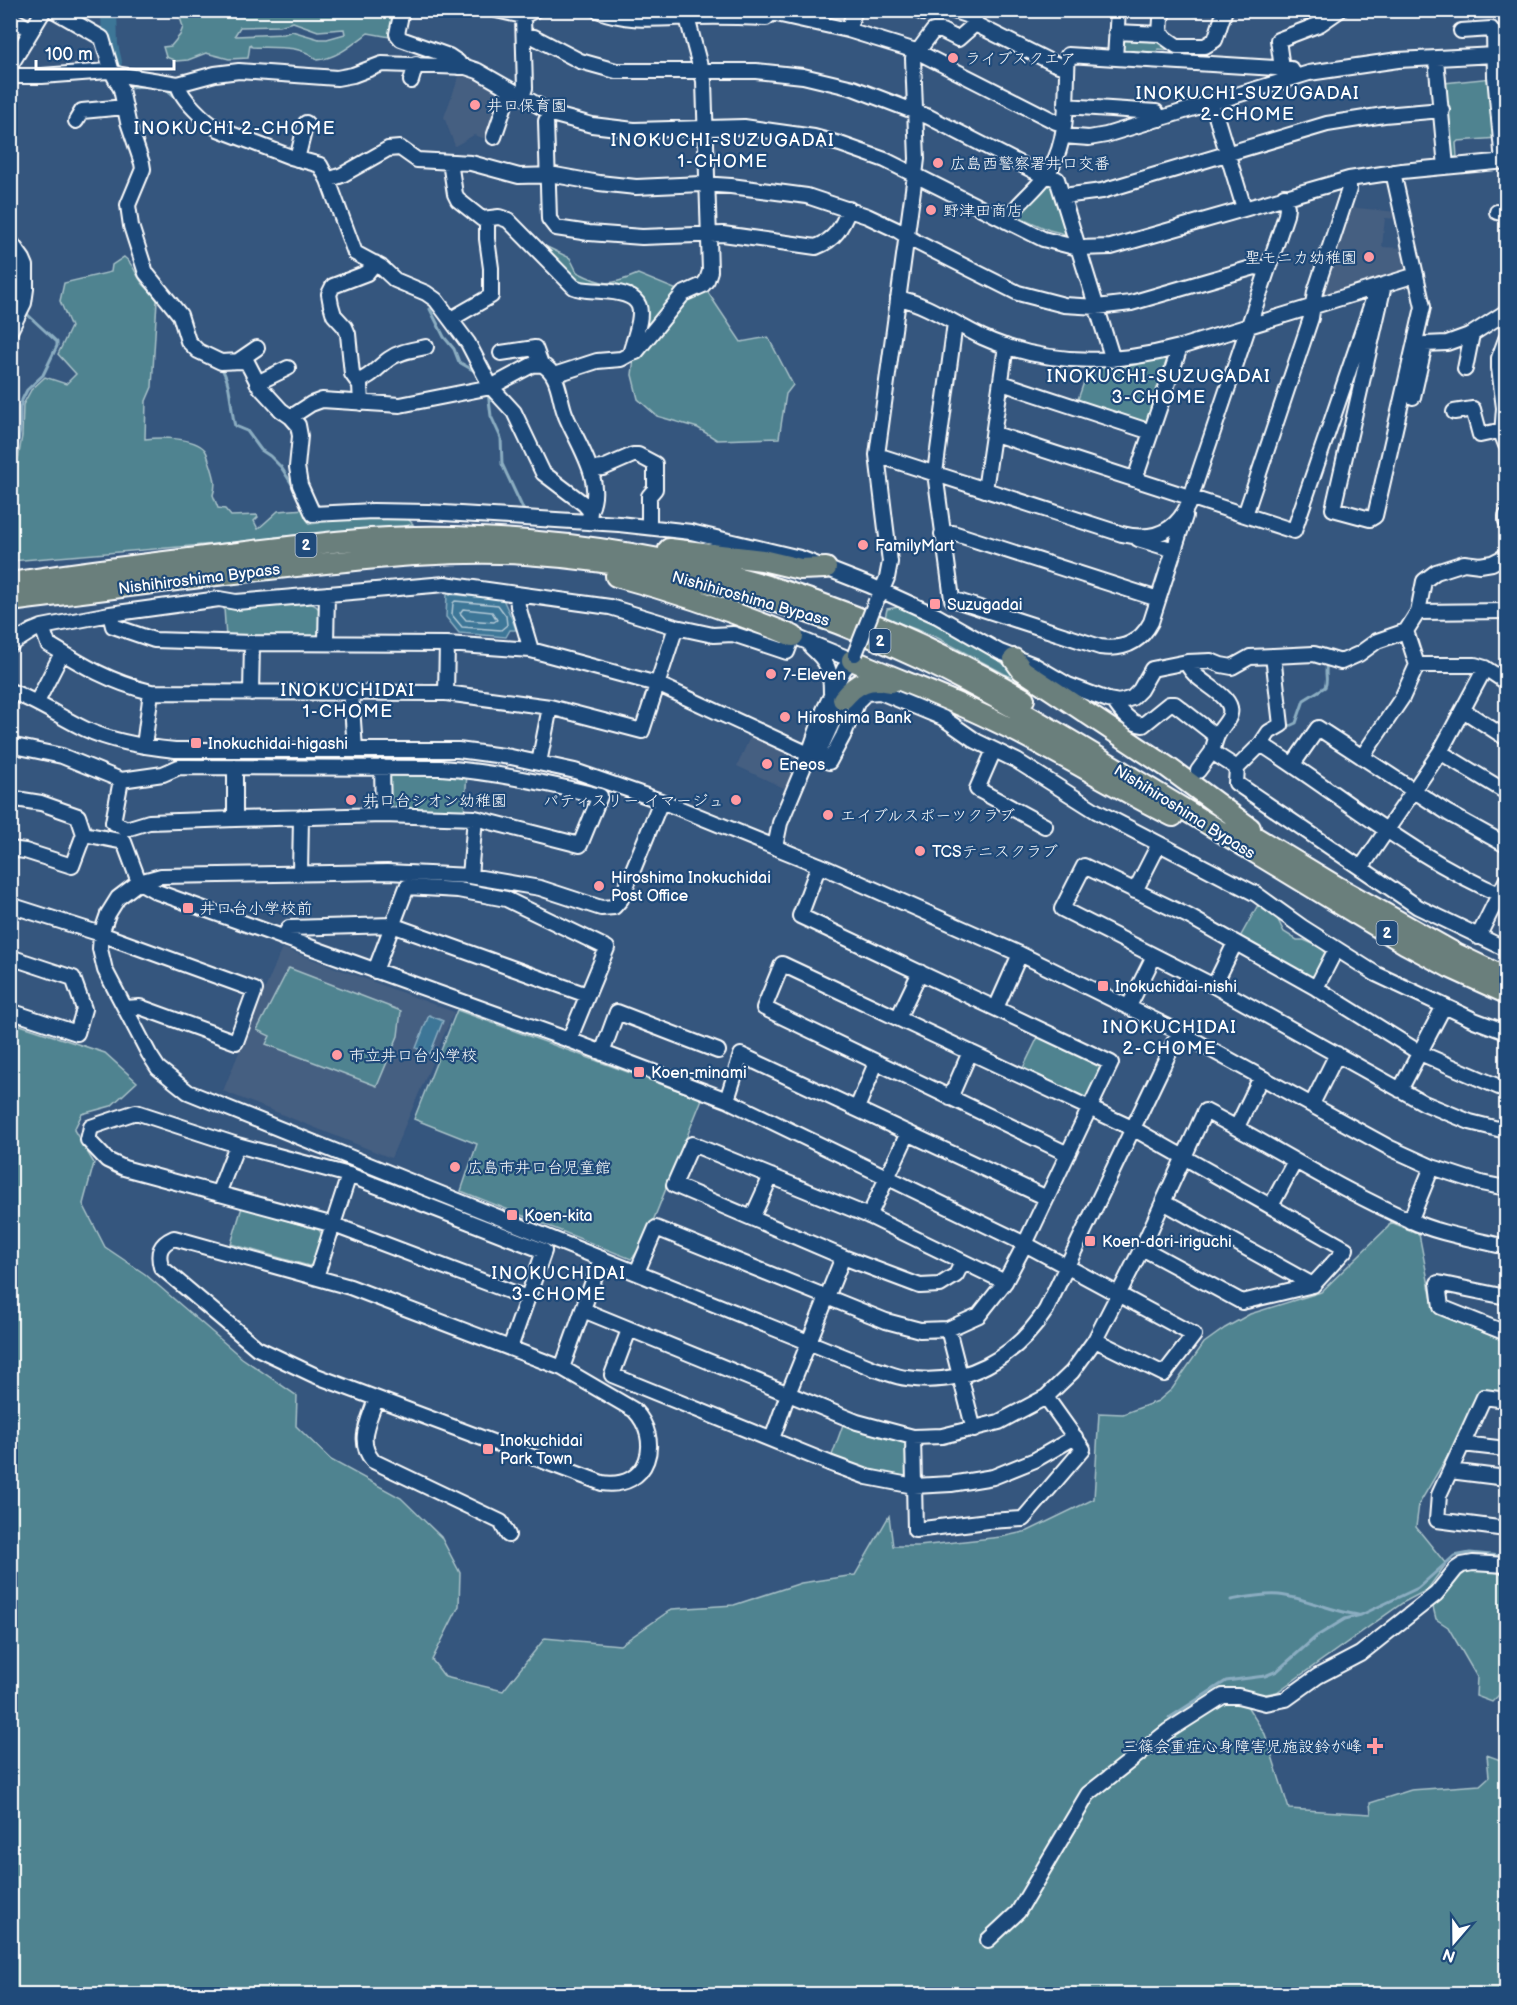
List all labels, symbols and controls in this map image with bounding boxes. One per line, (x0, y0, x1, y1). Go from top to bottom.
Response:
scale bar (36, 33, 174, 71)
text: 100 m (45, 44, 93, 65)
place label: ライブスクエア (965, 50, 1076, 69)
marker: ライブスクエア (946, 51, 960, 65)
district label: INOKUCHI-SUZUGADAI 2-CHOME (1136, 83, 1360, 125)
place label: 井口保育園 (487, 97, 567, 116)
marker: 井口保育園 (468, 98, 482, 112)
district label: INOKUCHI 2-CHOME (134, 118, 336, 139)
district label: INOKUCHI-SUZUGADAI 1-CHOME (611, 130, 835, 172)
place label: 広島西警察署井口交番 (950, 155, 1110, 174)
marker: 広島西警察署井口交番 (931, 156, 945, 170)
place label: 野津田商店 (943, 202, 1023, 221)
marker: 野津田商店 (924, 203, 938, 217)
place label: 聖モニカ幼稚園 (1245, 249, 1357, 268)
marker: 聖モニカ幼稚園 (1362, 250, 1376, 264)
district label: INOKUCHI-SUZUGADAI 3-CHOME (1047, 366, 1271, 408)
road number: 2 (296, 533, 316, 557)
place label: FamilyMart (875, 537, 955, 556)
marker: FamilyMart (856, 538, 870, 552)
street label: Nishihiroshima Bypass (117, 560, 281, 599)
street label: Nishihiroshima Bypass (670, 568, 832, 631)
place label: Suzugadai (947, 596, 1022, 615)
marker: Suzugadai (928, 597, 942, 611)
road number: 2 (870, 629, 890, 653)
place label: 7-Eleven (783, 666, 846, 685)
marker: 7-Eleven (764, 667, 778, 681)
district label: INOKUCHIDAI 1-CHOME (281, 680, 415, 722)
place label: Hiroshima Bank (797, 709, 911, 728)
marker: Hiroshima Bank (778, 710, 792, 724)
place label: Inokuchidai-higashi (208, 735, 348, 754)
marker: Inokuchidai-higashi (189, 736, 203, 750)
place label: Eneos (779, 756, 825, 775)
marker: Eneos (760, 757, 774, 771)
street label: Nishihiroshima Bypass (1110, 761, 1258, 864)
place label: 井口台シオン幼稚園 (363, 792, 507, 811)
place label: パティスリー イマージュ (543, 792, 724, 811)
marker: 井口台シオン幼稚園 (344, 793, 358, 807)
marker: パティスリー イマージュ (729, 793, 743, 807)
place label: エイブルスポーツクラブ (840, 807, 1015, 826)
marker: エイブルスポーツクラブ (821, 808, 835, 822)
place label: TCSテニスクラブ (932, 843, 1058, 862)
marker: TCSテニスクラブ (913, 844, 927, 858)
place label: Hiroshima Inokuchidai Post Office (611, 869, 771, 906)
marker: Hiroshima Inokuchidai Post Office (592, 879, 606, 893)
place label: 井口台小学校前 (200, 900, 312, 919)
marker: 井口台小学校前 (181, 901, 195, 915)
road number: 2 (1376, 921, 1398, 945)
place label: Inokuchidai-nishi (1115, 978, 1237, 997)
marker: Inokuchidai-nishi (1096, 979, 1110, 993)
district label: INOKUCHIDAI 2-CHOME (1103, 1017, 1237, 1059)
place label: 市立井口台小学校 (349, 1047, 477, 1066)
marker: 市立井口台小学校 (330, 1048, 344, 1062)
place label: Koen-minami (651, 1064, 747, 1083)
marker: Koen-minami (632, 1065, 646, 1079)
place label: 広島市井口台児童館 (467, 1159, 611, 1178)
marker: 広島市井口台児童館 (448, 1160, 462, 1174)
place label: Koen-kita (524, 1207, 593, 1226)
marker: Koen-kita (505, 1208, 519, 1222)
place label: Koen-dori-iriguchi (1102, 1233, 1232, 1252)
marker: Koen-dori-iriguchi (1083, 1234, 1097, 1248)
district label: INOKUCHIDAI 3-CHOME (492, 1263, 626, 1305)
place label: Inokuchidai Park Town (500, 1432, 583, 1469)
marker: Inokuchidai Park Town (481, 1442, 495, 1456)
marker: 三篠会重症心身障害児施設鈴が峰 (1366, 1737, 1384, 1755)
place label: 三篠会重症心身障害児施設鈴が峰 (1122, 1738, 1362, 1757)
north arrow (1424, 1912, 1484, 1972)
text: N (1440, 1944, 1458, 1966)

